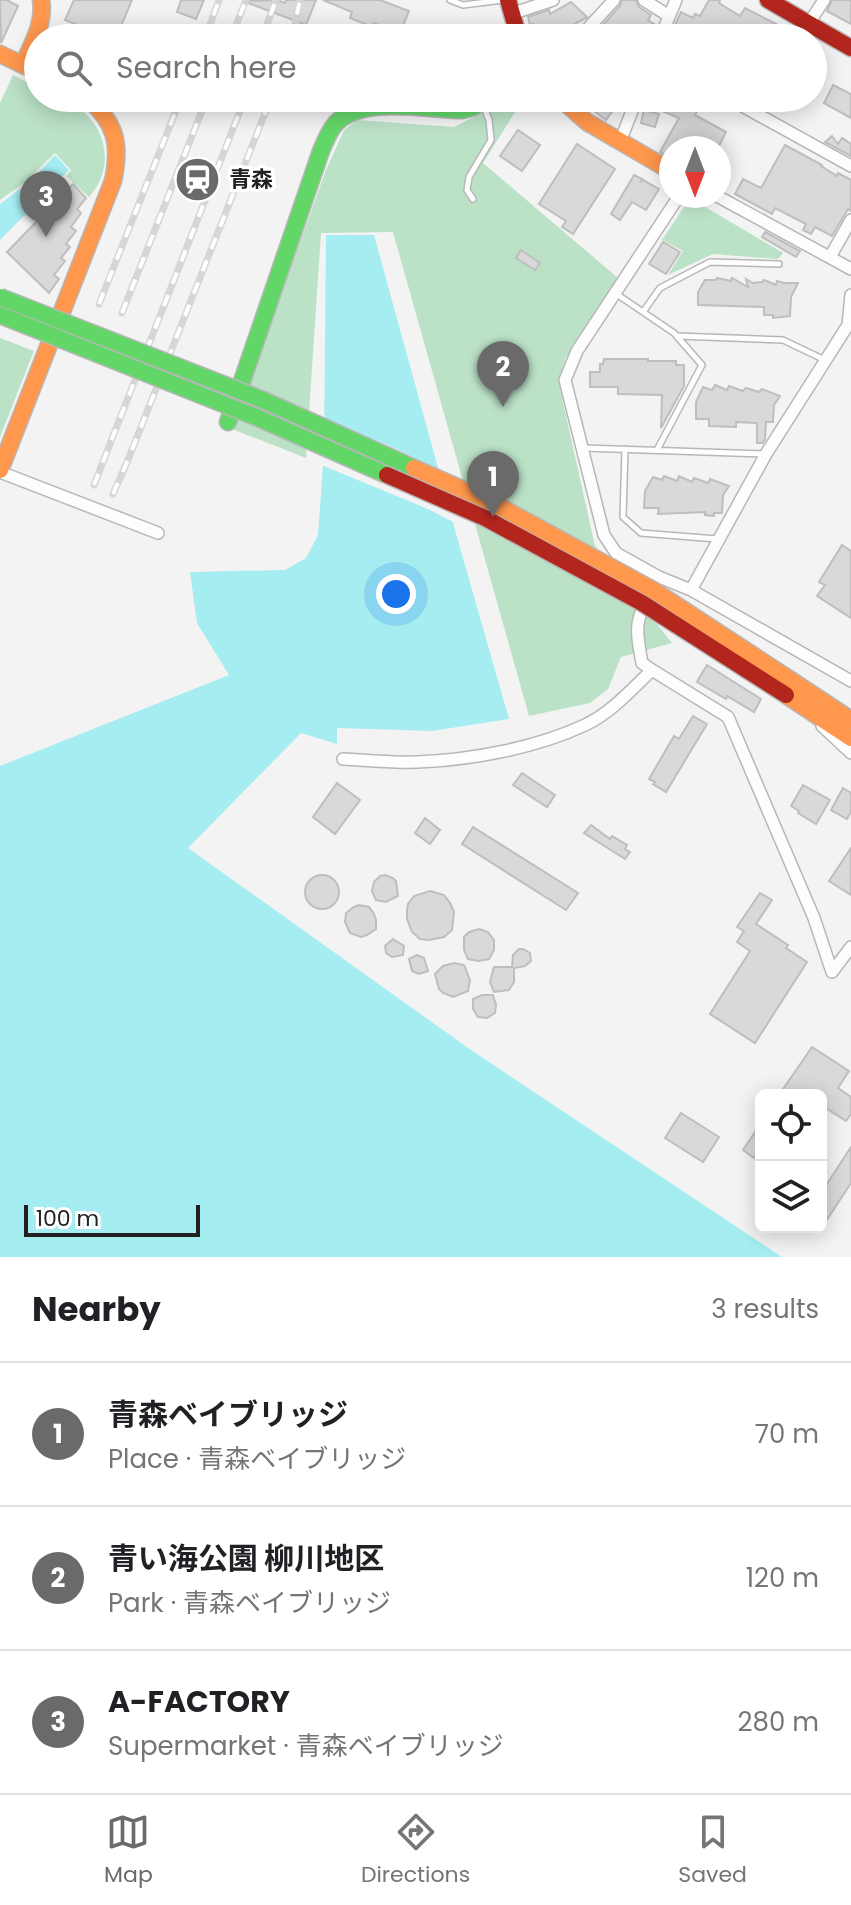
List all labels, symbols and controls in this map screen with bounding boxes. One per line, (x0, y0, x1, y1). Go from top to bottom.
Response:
search box (24, 24, 827, 112)
icon: search (52, 46, 96, 90)
text: Search here (116, 46, 297, 89)
north arrow (659, 136, 731, 208)
station icon: 青森 (174, 155, 222, 203)
place label: 青森 (229, 164, 273, 195)
pin: 3 (20, 171, 72, 237)
pin: 2 (477, 341, 529, 407)
pin: 1 (467, 451, 519, 517)
your location (376, 574, 416, 614)
map controls (755, 1089, 827, 1233)
button: locate (755, 1089, 827, 1161)
button: layers (755, 1161, 827, 1233)
scale bar (24, 1201, 200, 1237)
text: 100 m (36, 1203, 99, 1234)
text: Nearby (32, 1285, 161, 1333)
text: 3 results (711, 1291, 819, 1327)
text: 青森ベイブリッジ (108, 1393, 348, 1436)
text: 1 (53, 1416, 63, 1452)
text: 70 m (755, 1416, 819, 1452)
text: Place · 青森ベイブリッジ (108, 1441, 406, 1477)
text: 青い海公園 柳川地区 (108, 1537, 384, 1580)
text: 2 (51, 1560, 65, 1596)
text: 120 m (746, 1560, 819, 1596)
text: Park · 青森ベイブリッジ (108, 1585, 391, 1621)
text: A-FACTORY (108, 1680, 290, 1723)
text: 3 (50, 1704, 66, 1740)
text: 280 m (738, 1704, 819, 1740)
text: Supermarket · 青森ベイブリッジ (108, 1728, 504, 1764)
tab: Map (104, 1810, 153, 1891)
tab: Directions (361, 1810, 470, 1891)
tab: Saved (678, 1810, 747, 1891)

